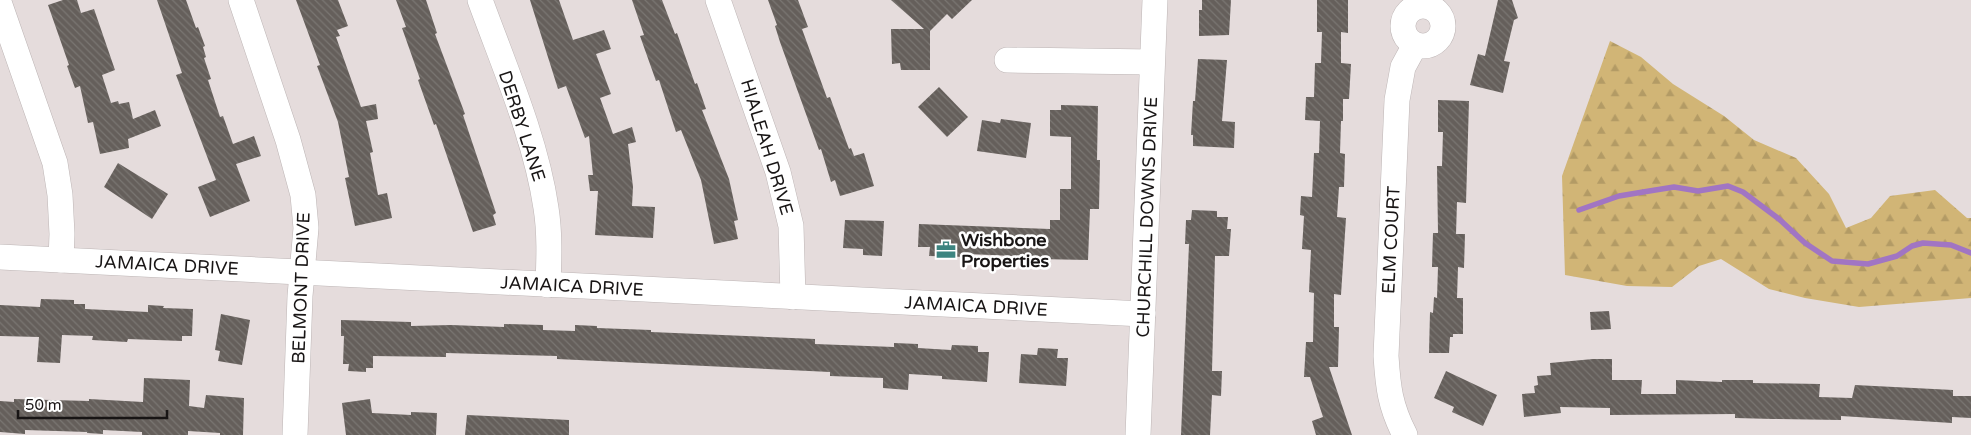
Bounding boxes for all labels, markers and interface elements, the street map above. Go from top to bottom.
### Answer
street label: DERBY LANE [494,68,550,184]
street label: HIALEAH DRIVE [736,76,798,218]
street label: CHURCHILL DOWNS DRIVE [1132,96,1162,338]
street label: ELM COURT [1377,185,1405,295]
street label: BELMONT DRIVE [287,212,315,364]
place label: Wishbone Properties [961,229,1050,272]
office icon: Wishbone Properties [935,239,957,261]
street label: JAMAICA DRIVE [95,250,239,280]
street label: JAMAICA DRIVE [500,271,644,301]
street label: JAMAICA DRIVE [904,291,1048,321]
scale bar [18,388,166,420]
text: 50 m [25,396,62,414]

